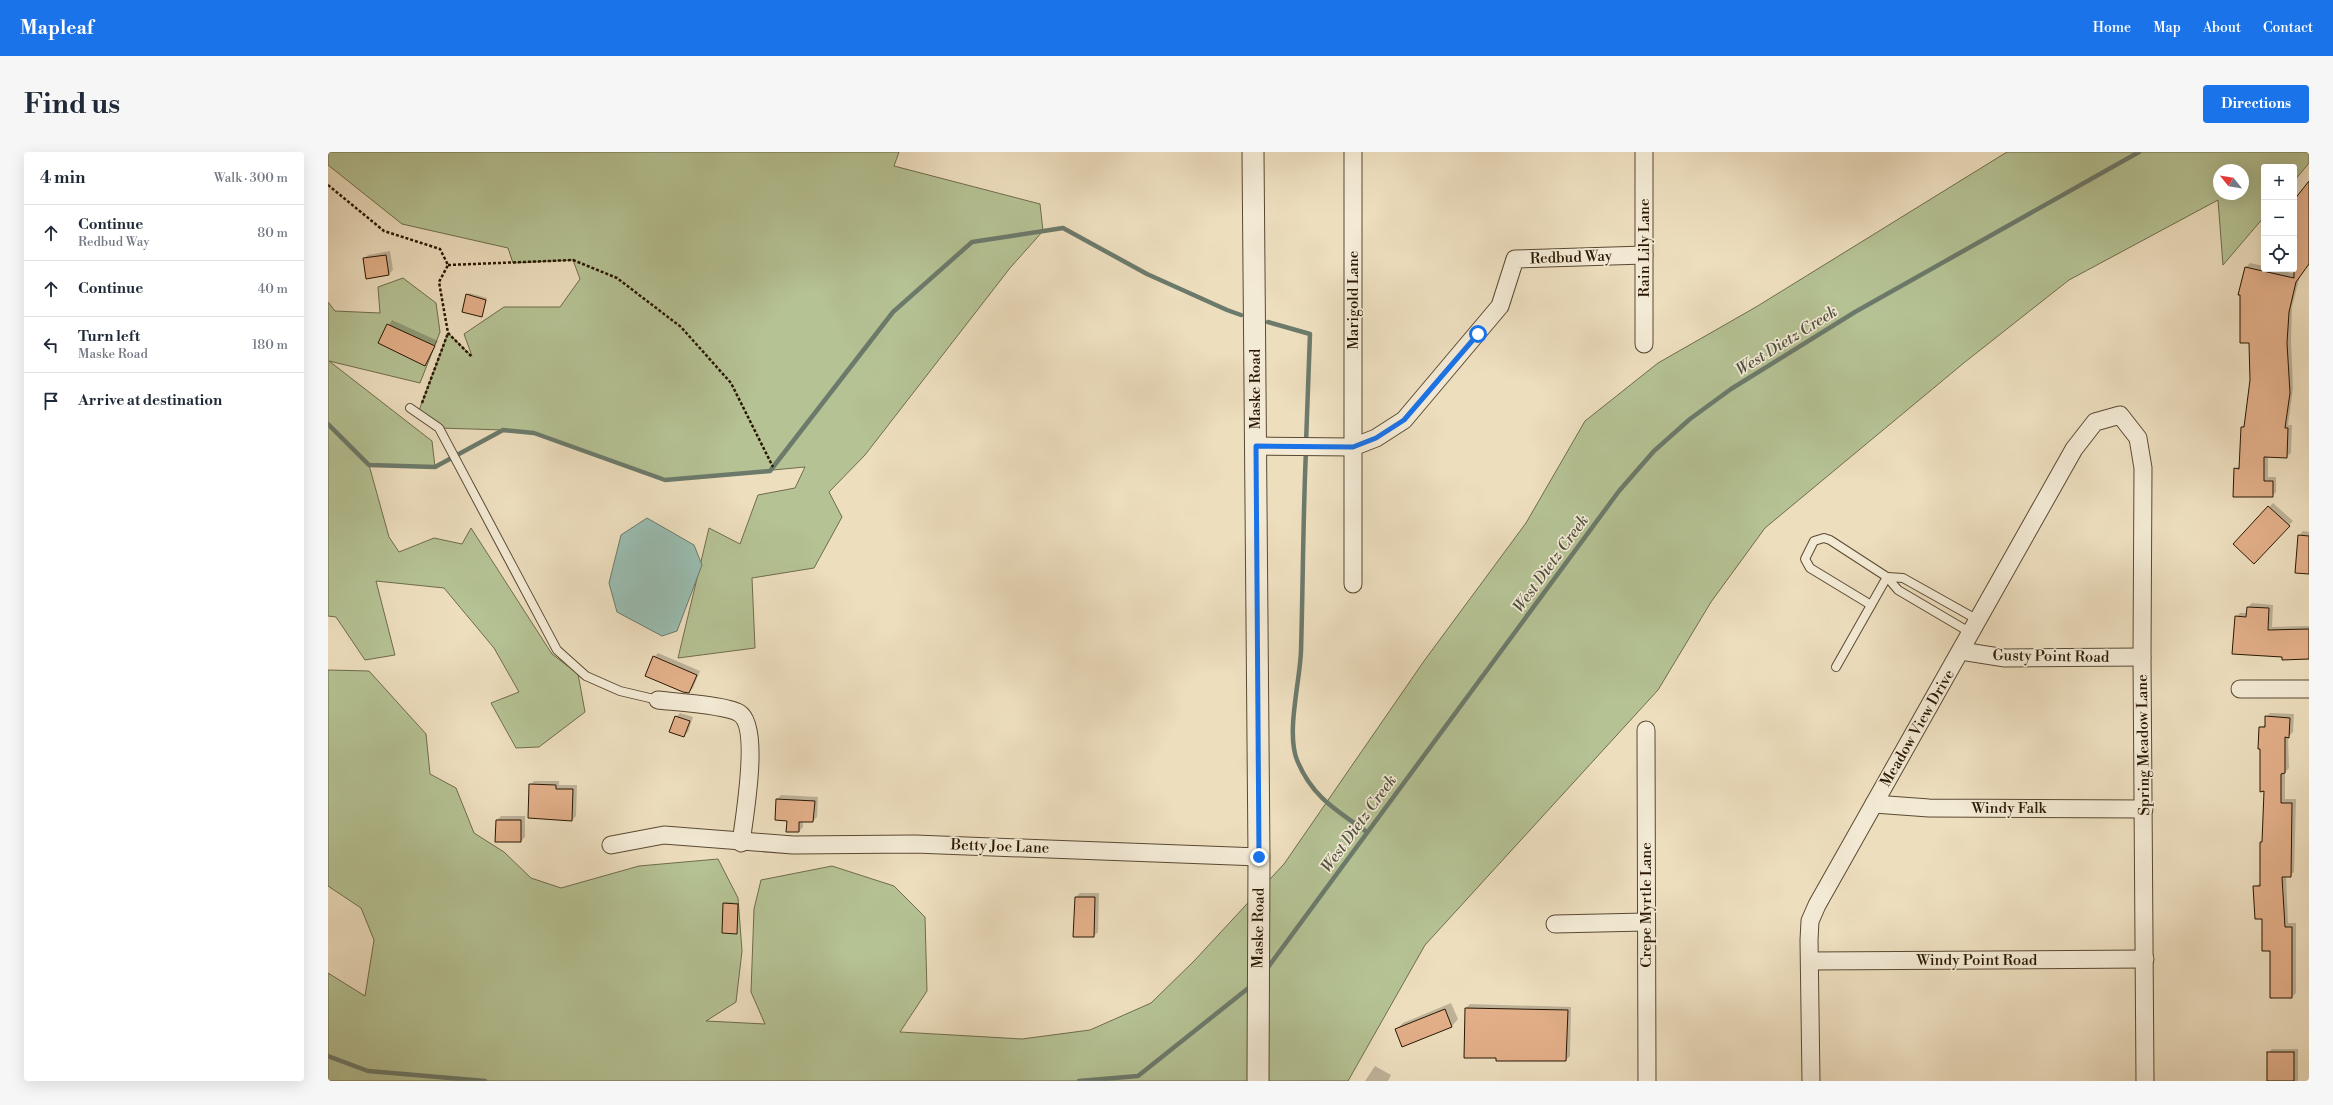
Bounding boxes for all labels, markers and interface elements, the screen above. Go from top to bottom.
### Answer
text: Mapleaf [20,16,93,40]
text: Home [2093,19,2131,37]
text: Map [2153,19,2181,37]
text: About [2203,19,2241,37]
text: Contact [2263,19,2313,37]
button: Directions [2203,85,2309,123]
text: Find us [24,87,120,122]
north arrow [2213,164,2249,200]
map controls [2261,164,2297,272]
button: + [2261,164,2297,200]
text: 4 min [40,167,85,189]
text: Walk · 300 m [214,170,288,186]
street label: Rain Lily Lane [1635,198,1654,298]
button: − [2261,200,2297,236]
text: Continue [78,215,143,234]
icon: ahead [40,222,62,244]
text: 80 m [257,225,288,241]
text: Redbud Way [78,234,149,250]
button: locate [2261,236,2297,272]
street label: Redbud Way [1529,247,1613,268]
street label: Marigold Lane [1344,251,1363,349]
icon: ahead [40,278,62,300]
text: Continue [78,279,143,298]
text: 40 m [258,281,288,297]
water label: West Dietz Creek [1732,302,1841,380]
route start [1469,325,1487,343]
text: Turn left [78,327,140,346]
icon: left [40,334,62,356]
text: 180 m [252,337,288,353]
text: Maske Road [78,346,148,362]
street label: Maske Road [1246,348,1265,429]
icon: arrive [40,390,62,412]
text: Arrive at destination [78,391,222,410]
water label: West Dietz Creek [1509,511,1593,616]
street label: Gusty Point Road [1992,646,2110,667]
street label: Meadow View Drive [1876,666,1959,790]
street label: Spring Meadow Lane [2133,674,2154,816]
water label: West Dietz Creek [1317,771,1401,876]
street label: Windy Falk [1971,799,2048,818]
street label: Betty Joe Lane [949,835,1050,858]
street label: Crepe Myrtle Lane [1637,842,1656,968]
route end [1250,848,1268,866]
street label: Maske Road [1248,887,1269,968]
street label: Windy Point Road [1916,951,2038,970]

